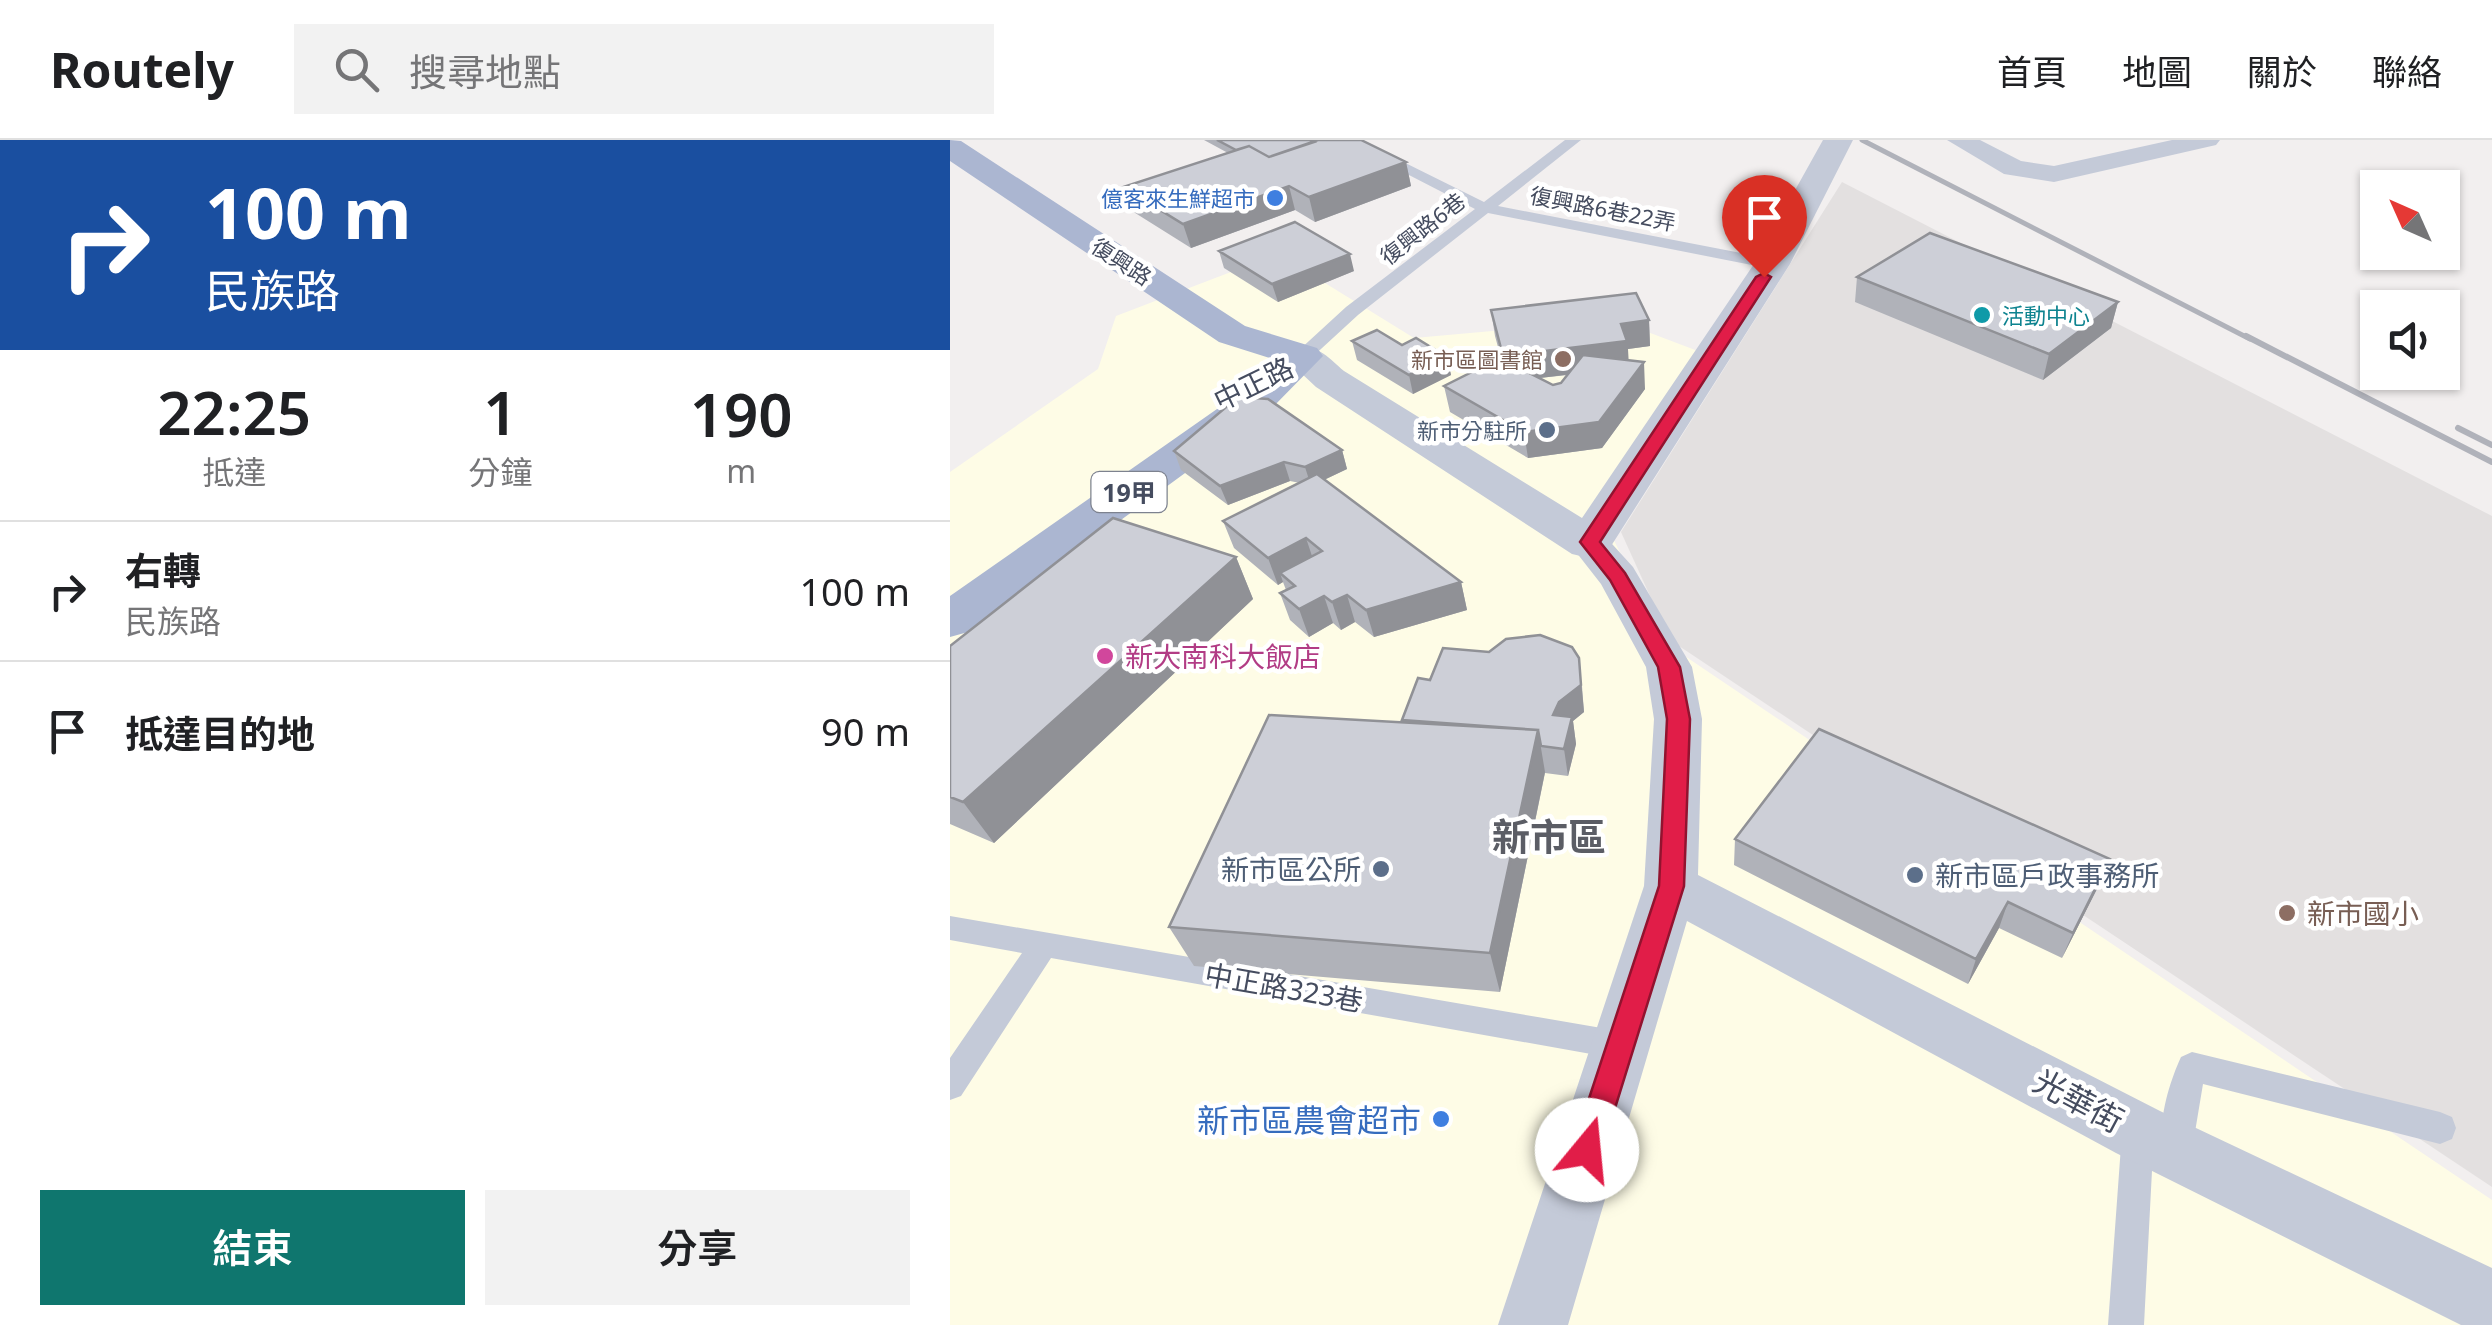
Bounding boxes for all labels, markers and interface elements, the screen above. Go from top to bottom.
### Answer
search box [294,24,994,114]
text: Routely [50,37,234,102]
icon: search [329,42,384,97]
text: 搜尋地點 [409,45,561,97]
text: 首頁 [1997,48,2067,95]
text: 地圖 [2122,48,2192,95]
text: 關於 [2247,48,2317,95]
text: 聯絡 [2372,48,2442,95]
text: 100 m [205,164,412,260]
north arrow [2360,170,2460,270]
map controls [2360,170,2460,390]
pin [1722,175,1807,278]
street label: 復興路6巷22弄 [1528,179,1678,237]
icon: right [40,180,170,310]
place label: 億客來生鮮超市 [1101,183,1255,213]
street label: 復興路6巷 [1373,185,1471,271]
marker: 億客來生鮮超市 [1264,187,1286,209]
icon: arrive [1737,190,1792,245]
street label: 復興路 [1086,230,1158,292]
text: 民族路 [205,259,340,320]
button: sound [2360,290,2460,390]
place label: 活動中心 [2002,300,2090,330]
marker: 活動中心 [1971,304,1993,326]
place label: 新市區圖書館 [1411,344,1543,374]
street label: 中正路 [1207,348,1299,418]
marker: 新市區圖書館 [1552,348,1574,370]
text: 22:25 [157,371,311,453]
text: 1 [483,371,518,453]
text: 190 [690,373,793,455]
place label: 新市分駐所 [1417,415,1527,445]
marker: 新市分駐所 [1536,419,1558,441]
text: m [726,449,756,492]
text: 抵達 [202,450,266,493]
text: 分鐘 [468,450,532,493]
road number: 19甲 [1092,472,1166,512]
text: 右轉 [125,544,201,596]
icon: right [40,564,95,619]
text: 100 m [799,565,910,617]
text: 民族路 [125,599,221,642]
place label: 新大南科大飯店 [1125,637,1321,675]
marker: 新大南科大飯店 [1094,645,1116,667]
icon: arrive [40,704,95,759]
text: 90 m [821,705,910,757]
text: 抵達目的地 [125,707,315,759]
district label: 新市區 [1492,810,1606,862]
place label: 新市區公所 [1221,850,1361,888]
place label: 新市區戶政事務所 [1935,856,2159,894]
marker: 新市區公所 [1370,858,1392,880]
marker: 新市區戶政事務所 [1904,864,1926,886]
place label: 新市國小 [2307,894,2419,932]
marker: 新市國小 [2276,902,2298,924]
street label: 中正路323巷 [1202,954,1366,1020]
street label: 光華街 [2027,1058,2131,1142]
place label: 新市區農會超市 [1197,1098,1421,1141]
position arrow [1535,1098,1639,1202]
marker: 新市區農會超市 [1430,1108,1452,1130]
button: 結束 [40,1190,465,1305]
button: 分享 [485,1190,910,1305]

